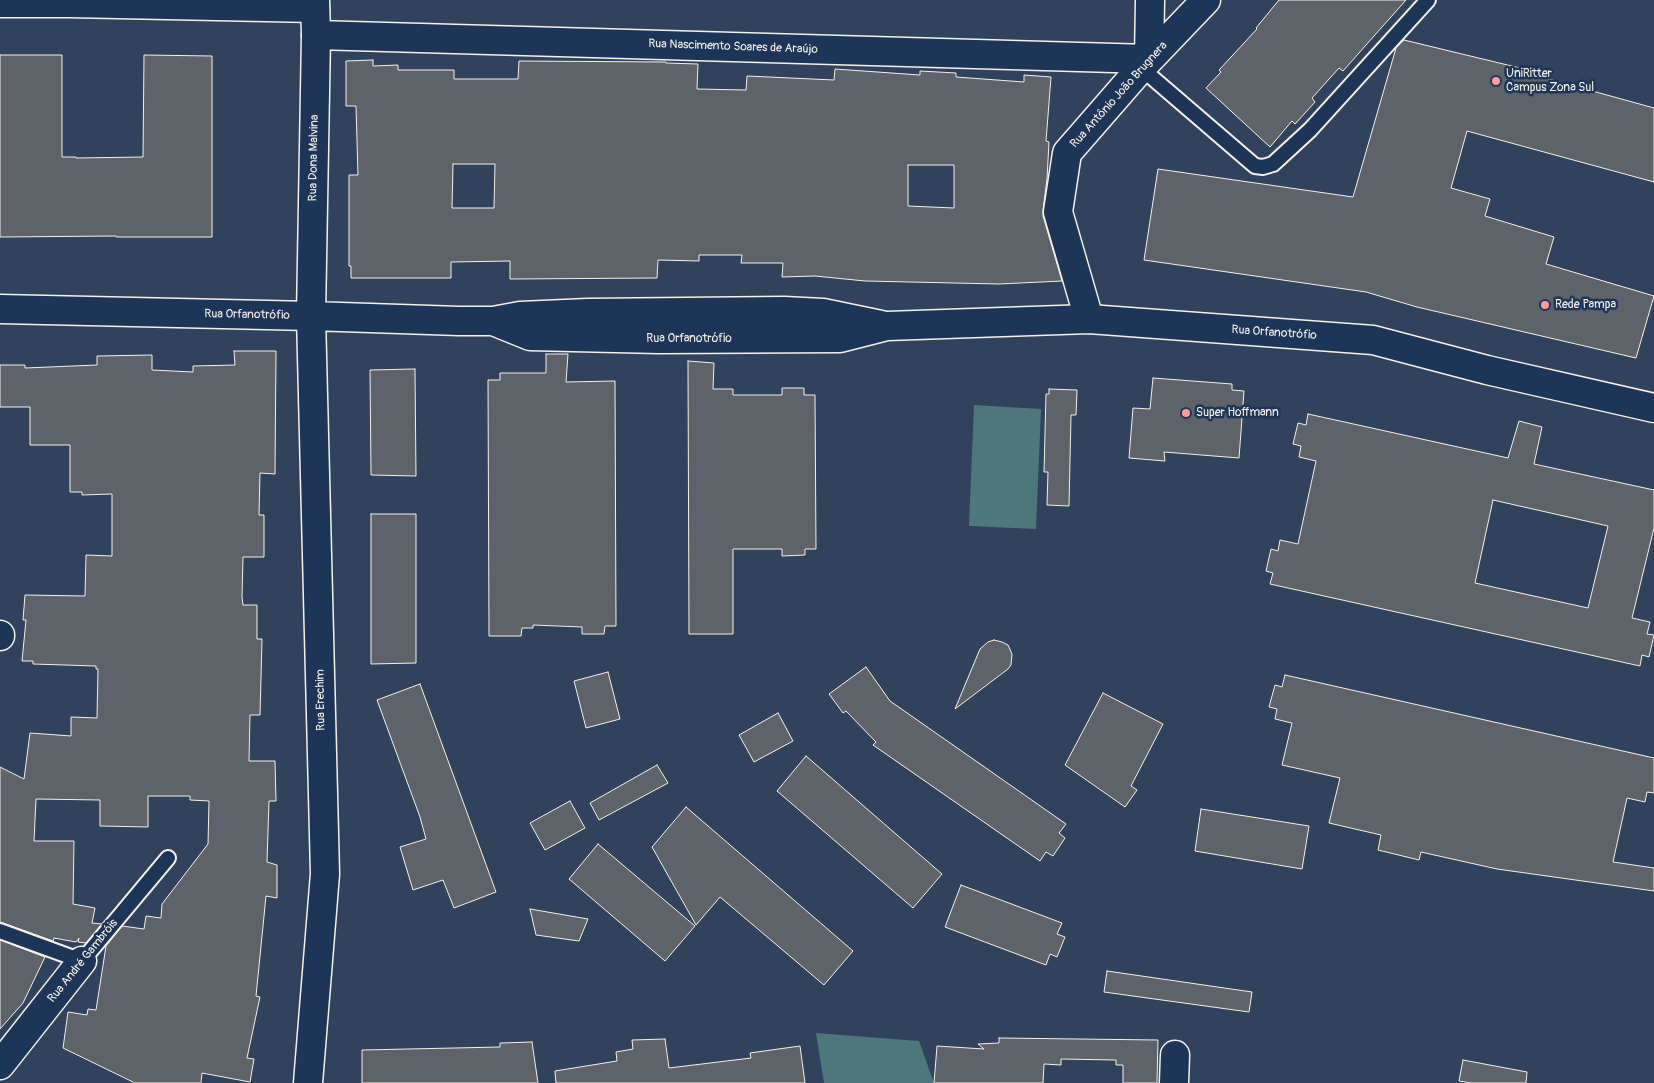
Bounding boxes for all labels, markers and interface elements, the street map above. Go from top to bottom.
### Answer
street label: Rua Nascimento Soares de Araújo [648,37,818,57]
street label: Rua Antônio João Brugnera [1067,39,1171,151]
place label: UniRitter Campus Zona Sul [1506,67,1594,95]
marker: UniRitter Campus Zona Sul [1490,75,1502,87]
street label: Rua Dona Malvina [306,114,322,202]
place label: Rede Pampa [1555,298,1616,312]
marker: Rede Pampa [1539,299,1551,311]
street label: Rua Orfanotrófio [204,307,290,323]
street label: Rua Orfanotrófio [1231,323,1317,343]
street label: Rua Orfanotrófio [646,332,732,346]
place label: Super Hoffmann [1196,406,1279,420]
marker: Super Hoffmann [1180,407,1192,419]
street label: Rua Erechim [313,669,329,731]
street label: Rua André Gambróis [45,916,121,1006]

